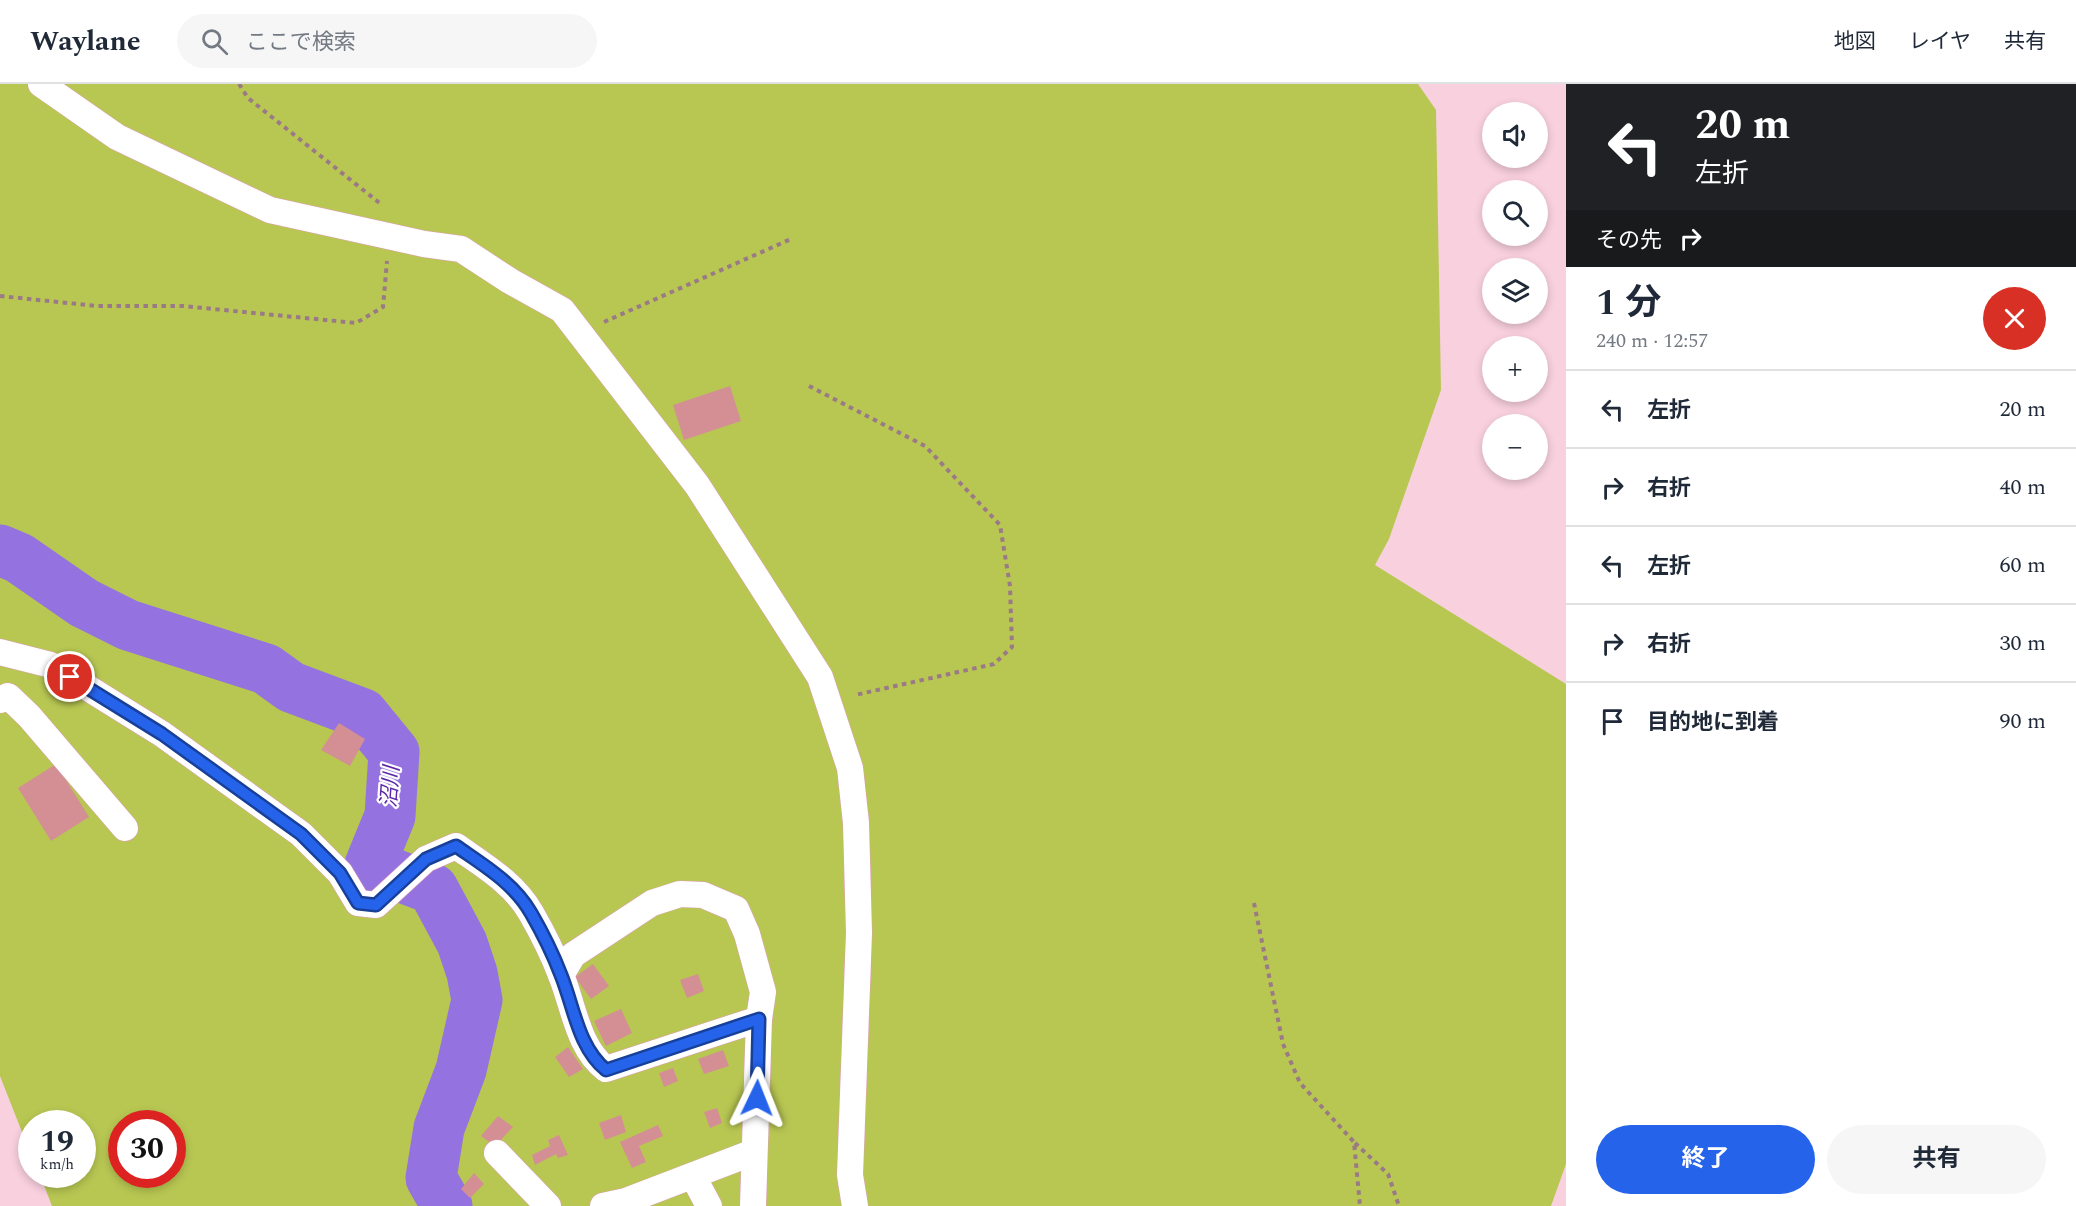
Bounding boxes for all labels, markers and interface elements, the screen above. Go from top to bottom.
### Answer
search box [177,14,597,68]
text: Waylane [30,20,141,63]
icon: search [198,25,231,58]
text: ここで検索 [246,26,356,59]
text: 地図 [1834,26,1876,58]
text: レイヤ [1909,26,1971,58]
text: 共有 [2004,26,2046,58]
text: 20 m [1695,94,1790,157]
map controls [1482,102,1548,480]
button: sound [1482,102,1548,168]
icon: left [1596,108,1674,186]
text: 左折 [1695,153,1749,195]
button: search [1482,180,1548,246]
icon: right [1674,222,1707,255]
text: その先 [1596,224,1662,257]
button: layers [1482,258,1548,324]
text: 1 分 [1596,276,1661,331]
button: close [1983,287,2046,350]
text: 240 m · 12:57 [1596,326,1708,356]
button: + [1482,336,1548,402]
icon: left [1596,393,1629,426]
text: 20 m [2000,393,2046,426]
text: 左折 [1647,394,1691,427]
button: − [1482,414,1548,480]
icon: right [1596,471,1629,504]
text: 40 m [2000,471,2046,504]
text: 右折 [1647,472,1691,505]
icon: left [1596,549,1629,582]
text: 60 m [2000,549,2046,582]
text: 左折 [1647,550,1691,583]
icon: right [1596,627,1629,660]
text: 30 m [2000,627,2046,660]
text: 右折 [1647,628,1691,661]
pin [44,651,95,702]
icon: arrive [53,660,86,693]
icon: arrive [1596,705,1629,738]
text: 90 m [2000,705,2046,738]
text: 目的地に到着 [1647,706,1779,739]
water label: 沼川 [374,763,409,809]
position arrow [725,1066,789,1130]
speed limit sign: 30 [108,1110,186,1188]
text: 19 [40,1119,74,1165]
button: 終了 [1596,1125,1815,1194]
button: 共有 [1827,1125,2046,1194]
text: km/h [40,1153,74,1176]

